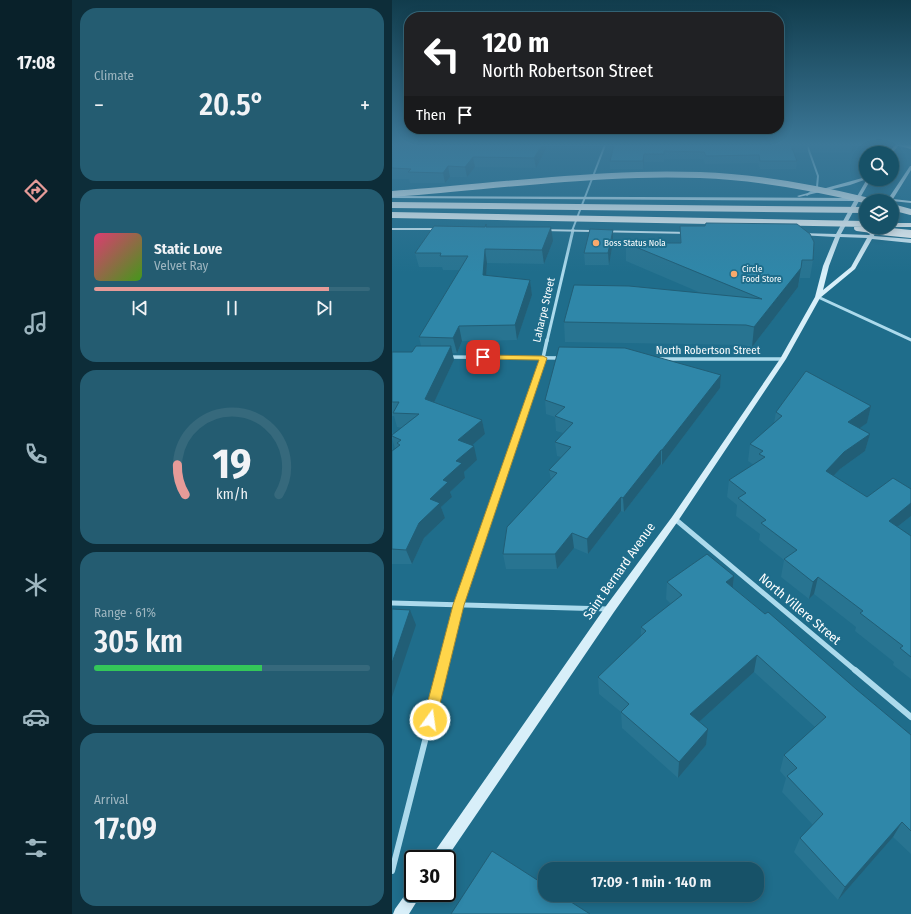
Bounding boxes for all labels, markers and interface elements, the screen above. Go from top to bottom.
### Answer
text: 120 m [482,26,549,59]
icon: left [416,28,468,80]
text: 17:08 [17,52,55,74]
text: North Robertson Street [482,60,653,82]
text: Climate [94,68,134,83]
text: 20.5° [199,87,265,123]
text: − [94,92,104,119]
text: + [360,92,370,119]
icon: arrive [454,104,476,126]
text: Then [416,106,446,124]
map controls [859,146,899,234]
button: search [859,146,899,186]
icon: directions [22,177,50,205]
button: layers [859,194,899,234]
marker: Boss Status Nola [591,238,601,248]
place label: Boss Status Nola [604,238,666,248]
text: Static Love [154,240,222,258]
text: Velvet Ray [154,258,208,273]
place label: Circle Food Store [742,264,782,284]
marker: Circle Food Store [729,269,739,279]
street label: Laharpe Street [530,276,558,344]
icon: previous [129,297,151,319]
icon: pause [221,297,243,319]
icon: next [313,297,335,319]
icon: music [22,309,50,337]
pin [466,340,500,374]
street label: North Robertson Street [656,344,761,357]
icon: arrive [472,346,494,368]
text: 19 [212,439,252,489]
icon: phone [22,440,50,468]
text: km/h [216,486,248,503]
street label: Saint Bernard Avenue [580,520,658,622]
street label: North Villere Street [756,570,845,648]
icon: climate [22,571,50,599]
text: Range · 61% [94,605,156,620]
text: 305 km [94,624,183,660]
position arrow [409,699,451,741]
icon: car [22,703,50,731]
text: Arrival [94,792,128,807]
text: 17:09 [94,811,157,847]
icon: filters [22,834,50,862]
speed limit sign: 30 [404,850,456,902]
text: 17:09 · 1 min · 140 m [591,873,711,891]

